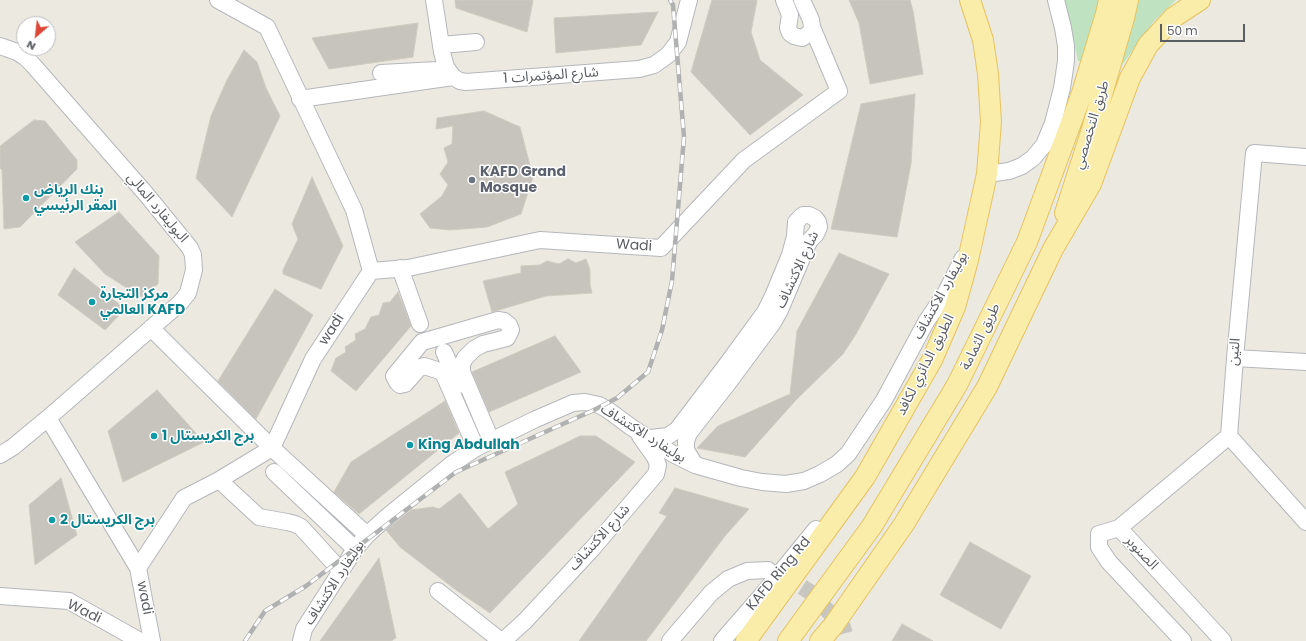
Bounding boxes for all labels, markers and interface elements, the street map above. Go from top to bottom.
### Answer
north arrow [16,16,56,56]
scale bar [1162,16,1247,42]
text: 50 m [1167,22,1198,39]
text: N [23,37,38,55]
street label: شارع المؤتمرات 1 [503,64,599,88]
street label: طريق التخصصي [1071,79,1113,171]
place label: KAFD Grand Mosque [480,164,566,196]
street label: البوليفارد المالي [123,169,191,247]
marker: KAFD Grand Mosque [467,175,477,185]
place label: بنك الرياض المقر الرئيسي [34,182,117,214]
marker: بنك الرياض المقر الرئيسي [21,193,31,203]
street label: شارع الاكتشاف [773,229,823,311]
street label: Wadi [615,236,653,256]
street label: بوليفارد الاكتشاف [910,249,972,343]
place label: مركز التجارة العالمي KAFD [100,286,185,318]
marker: مركز التجارة العالمي KAFD [87,297,97,307]
street label: طريق الثمامة [958,301,1004,373]
street label: wadi [316,311,348,349]
street label: الطريق الدائري لكافد [893,312,959,418]
street label: التين [1225,338,1245,366]
street label: بوليفارد الاكتشاف [597,401,689,467]
place label: برج الكريستال 1 [162,428,254,444]
marker: برج الكريستال 1 [149,431,159,441]
place label: King Abdullah [418,437,520,453]
marker: King Abdullah [405,440,415,450]
street label: شارع الاكتشاف [566,501,634,575]
place label: برج الكريستال 2 [60,512,155,528]
marker: برج الكريستال 2 [47,515,57,525]
street label: الصنوبر [1121,532,1161,574]
street label: KAFD Ring Rd [743,534,815,614]
street label: بوليفارد الاكتشاف [301,538,369,628]
street label: wadi [133,580,155,616]
street label: Wadi [64,597,104,627]

